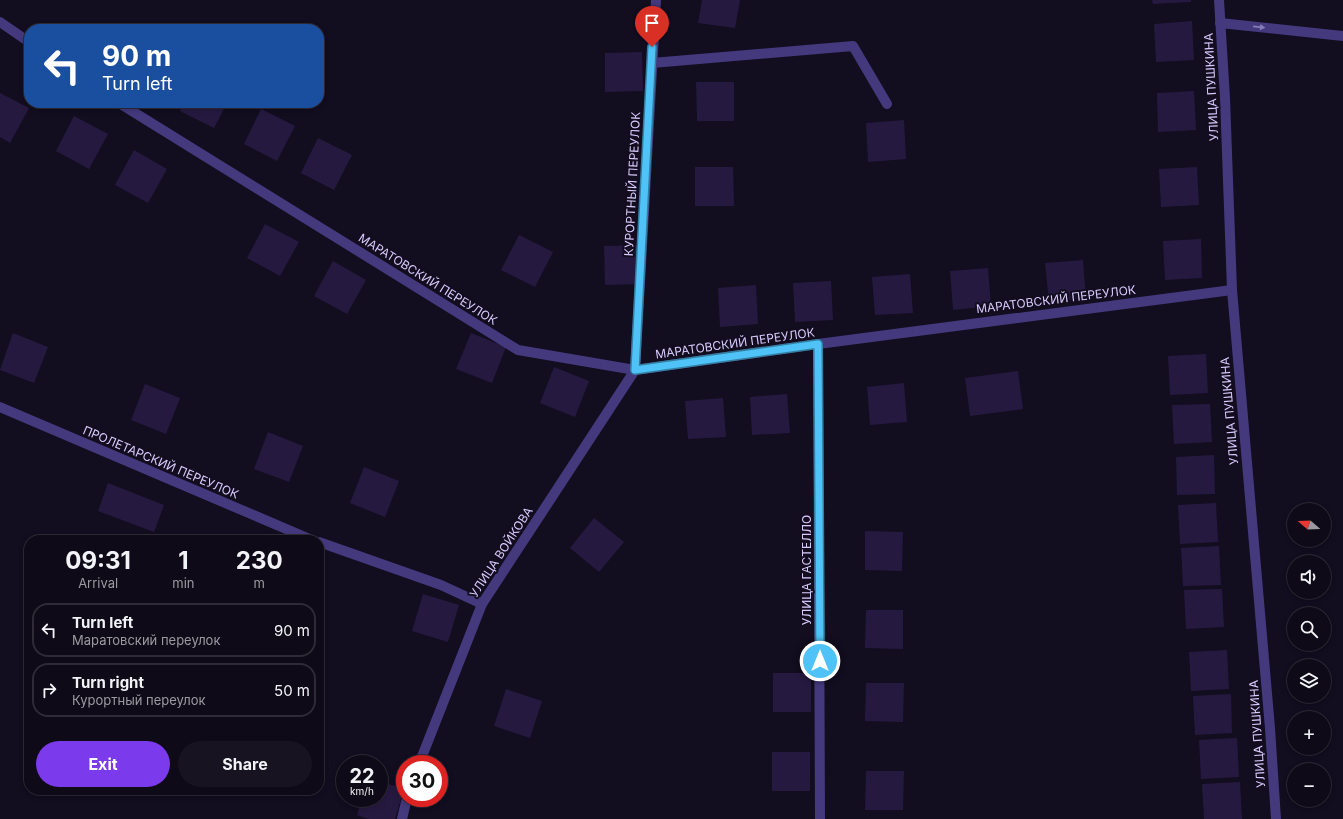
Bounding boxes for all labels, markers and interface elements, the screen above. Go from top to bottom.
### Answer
pin [635,6,669,47]
icon: arrive [641,12,663,34]
one-way arrow [1253,24,1265,30]
street label: УЛИЦА ПУШКИНА [1201,33,1221,141]
text: 90 m [102,39,171,73]
icon: left [36,40,88,92]
text: Turn left [102,73,172,94]
street label: КУРОРТНЫЙ ПЕРЕУЛОК [621,111,643,257]
street label: МАРАТОВСКИЙ ПЕРЕУЛОК [356,230,500,328]
street label: МАРАТОВСКИЙ ПЕРЕУЛОК [975,282,1137,316]
street label: МАРАТОВСКИЙ ПЕРЕУЛОК [654,324,816,362]
street label: УЛИЦА ПУШКИНА [1217,356,1241,466]
street label: ПРОЛЕТАРСКИЙ ПЕРЕУЛОК [81,422,241,502]
north arrow [1287,503,1331,547]
map controls [1287,503,1331,807]
street label: УЛИЦА ВОЙКОВА [466,504,536,600]
street label: УЛИЦА ГАСТЕЛЛО [799,515,814,625]
text: 09:31 [65,546,131,575]
text: 1 [178,546,189,575]
text: 230 [236,546,283,575]
button: sound [1287,555,1331,599]
text: Arrival [78,575,118,591]
text: min [172,575,195,591]
text: m [254,575,265,591]
button: search [1287,607,1331,651]
text: Turn left [72,613,133,632]
icon: left [38,619,60,641]
text: 90 m [274,621,310,640]
text: Маратовский переулок [72,632,220,648]
position arrow [799,640,841,682]
button: layers [1287,659,1331,703]
text: Turn right [72,673,144,692]
icon: right [38,679,60,701]
street label: УЛИЦА ПУШКИНА [1246,680,1268,788]
text: 50 m [274,681,310,700]
text: Курортный переулок [72,692,206,708]
button: + [1287,711,1331,755]
button: Exit [36,741,170,787]
button: Share [178,741,312,787]
speed limit sign: 30 [396,755,448,807]
button: − [1287,763,1331,807]
text: 22 [349,764,375,788]
text: km/h [350,785,374,797]

